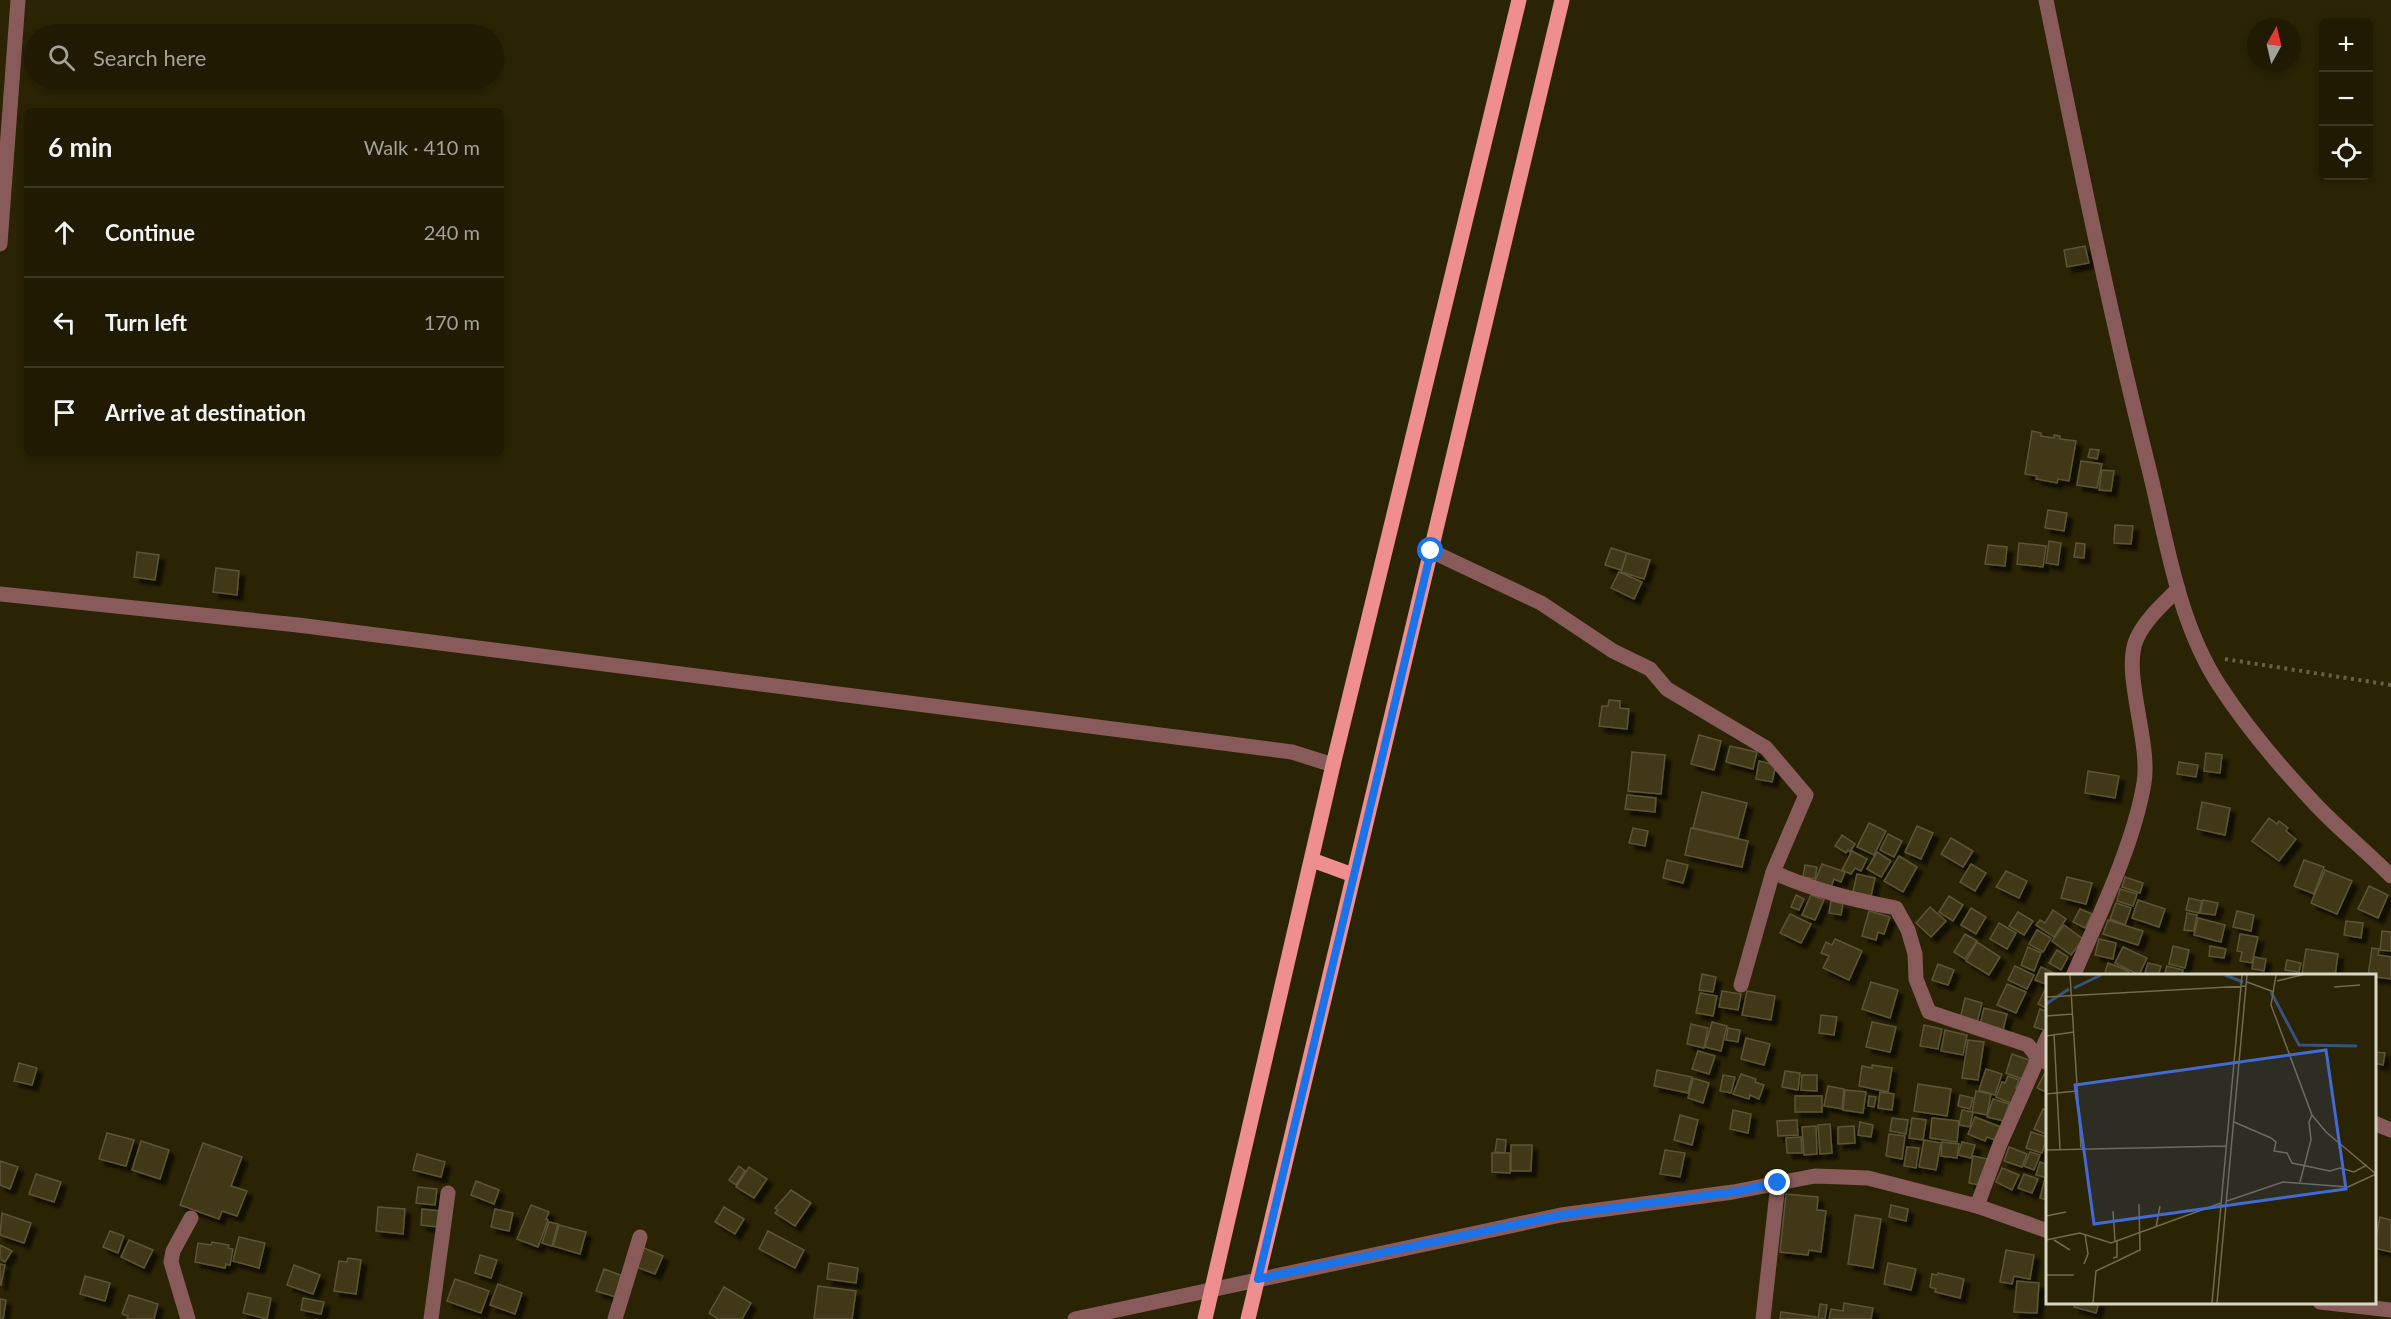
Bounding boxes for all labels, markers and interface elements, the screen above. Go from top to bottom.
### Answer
north arrow [2247,18,2301,72]
map controls [2319,18,2373,180]
button: + [2319,18,2373,72]
search box [24,24,504,90]
icon: search [45,41,78,74]
text: Search here [93,44,206,71]
button: − [2319,72,2373,126]
button: locate [2319,126,2373,180]
text: 6 min [48,131,112,163]
text: Walk · 410 m [364,135,480,159]
icon: ahead [48,216,81,249]
text: Continue [105,219,195,246]
text: 240 m [424,220,480,244]
icon: left [48,306,81,339]
text: Turn left [105,309,187,336]
text: 170 m [424,310,480,334]
icon: arrive [48,396,81,429]
text: Arrive at destination [105,399,306,426]
route start [1417,537,1443,563]
inset map [2046,974,2376,1304]
route end [1764,1169,1790,1195]

